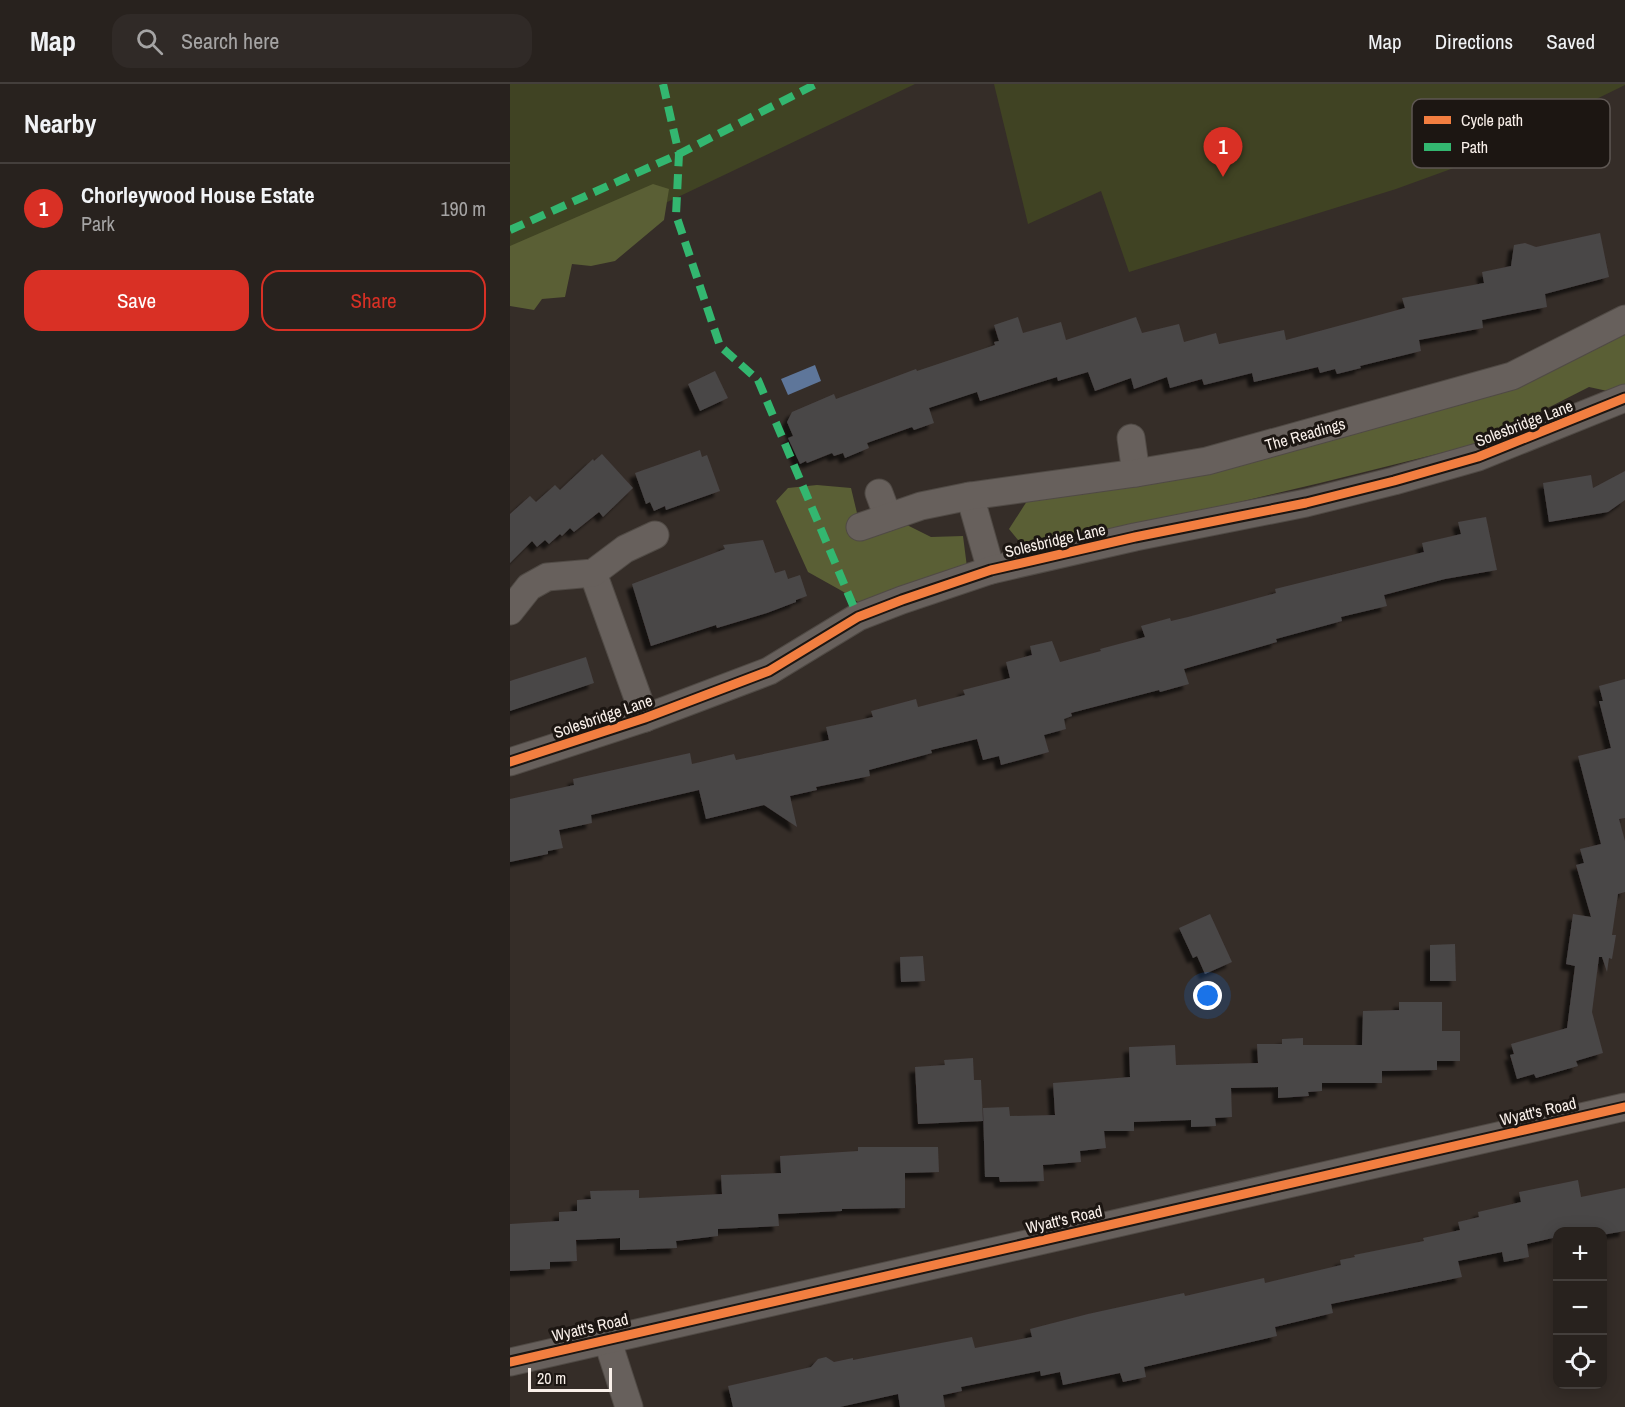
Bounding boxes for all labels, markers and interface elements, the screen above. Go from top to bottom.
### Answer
search box [112,14,532,68]
text: Map [30,22,76,60]
icon: search [133,25,166,58]
text: Search here [181,26,279,56]
text: Map [1368,27,1402,56]
text: Directions [1435,27,1513,56]
text: Saved [1546,27,1595,56]
legend [1412,99,1610,168]
text: Nearby [24,106,96,141]
text: Cycle path [1461,109,1523,131]
pin: 1 [1204,128,1242,177]
text: Path [1461,136,1488,158]
text: Chorleywood House Estate [81,180,315,210]
text: 1 [39,195,48,222]
text: 190 m [440,195,486,222]
text: Park [81,210,115,237]
button: Save [24,270,249,331]
button: Share [261,270,486,331]
street label: Solesbridge Lane [1472,394,1576,452]
street label: The Readings [1262,412,1348,456]
street label: Solesbridge Lane [1002,518,1108,562]
street label: Solesbridge Lane [551,689,655,743]
your location [1193,981,1222,1010]
street label: Wyatt's Road [1498,1092,1578,1130]
street label: Wyatt's Road [1024,1200,1104,1238]
map controls [1553,1227,1607,1389]
button: + [1553,1227,1607,1281]
button: − [1553,1281,1607,1335]
street label: Wyatt's Road [550,1308,630,1346]
button: locate [1553,1335,1607,1389]
scale bar [528,1365,612,1392]
text: 20 m [537,1367,566,1389]

